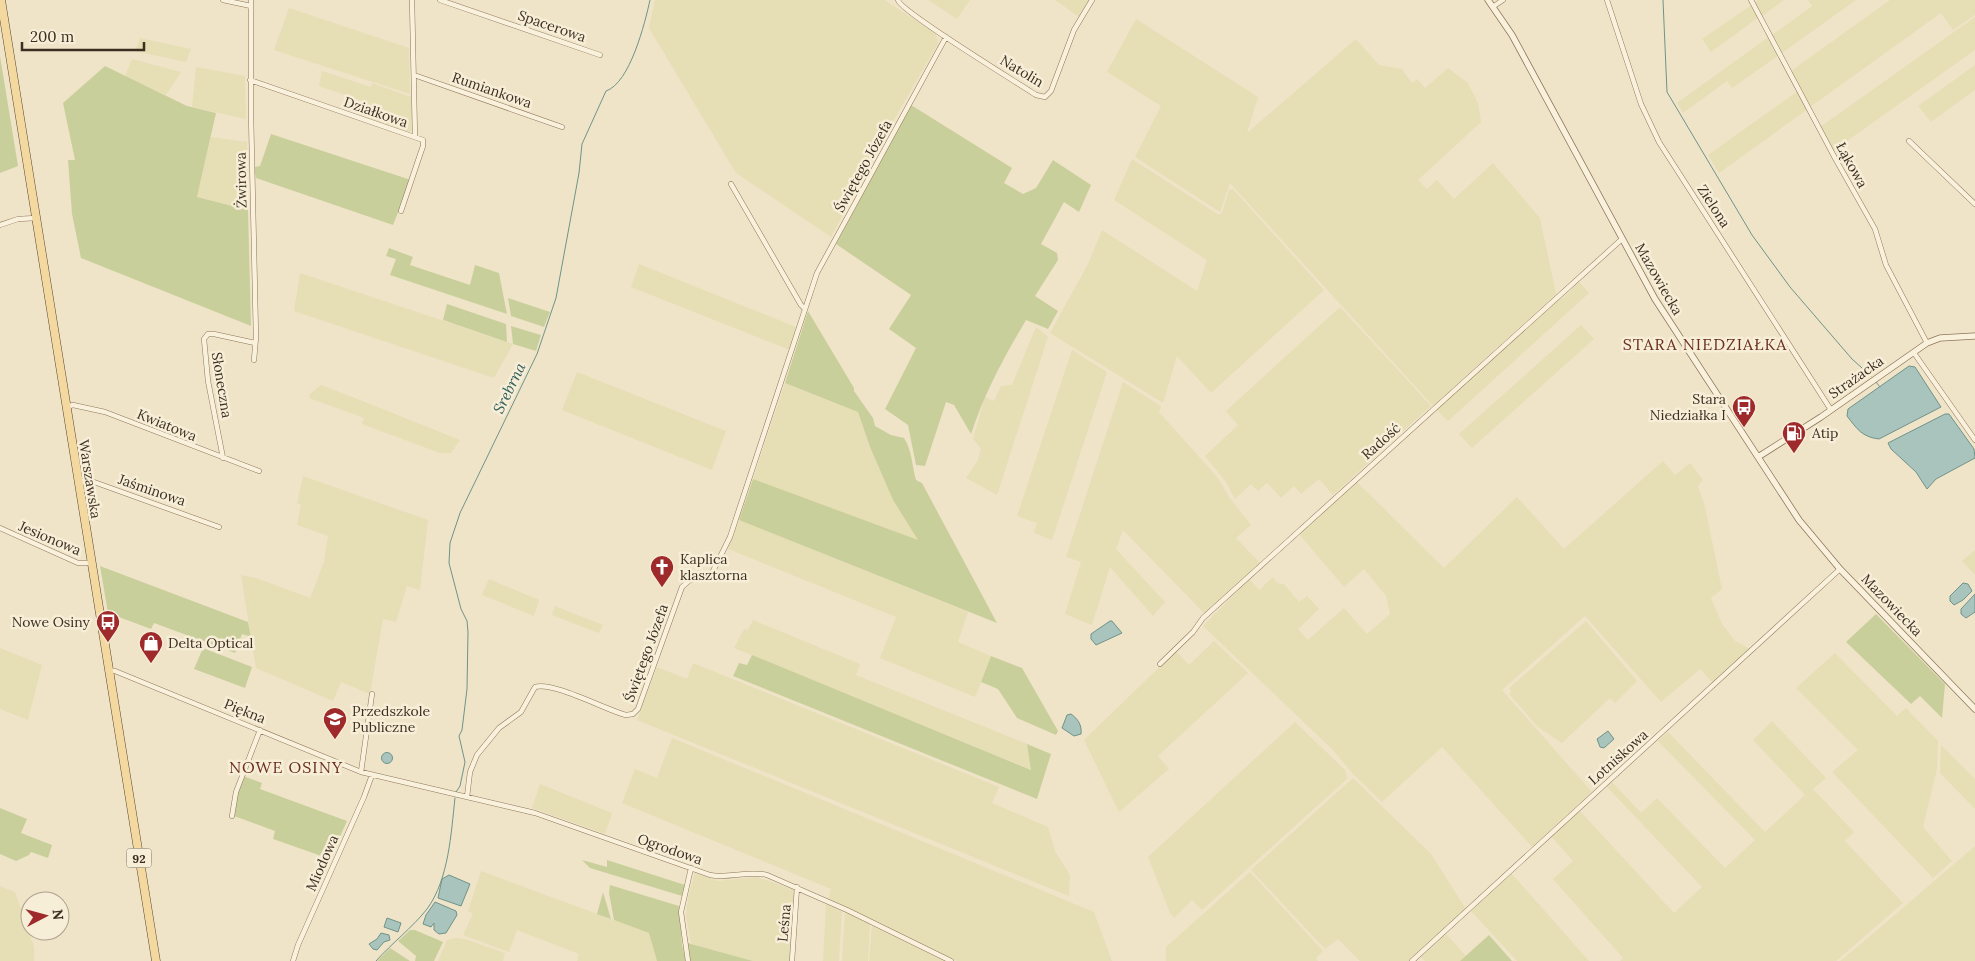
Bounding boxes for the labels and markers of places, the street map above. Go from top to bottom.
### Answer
place label: Stara Niedziałka I [1650,390,1726,424]
bus stop icon: Stara Niedziałka I [1731,394,1757,428]
fuel station icon: Atip [1781,420,1807,454]
place label: Atip [1811,424,1838,442]
place label: Kaplica klasztorna [680,550,748,584]
church icon: Kaplica klasztorna [649,554,675,588]
bus stop icon: Nowe Osiny [95,609,121,643]
place label: Nowe Osiny [12,613,91,631]
shop icon: Delta Optical [138,630,164,664]
place label: Delta Optical [168,634,254,652]
place label: Przedszkole Publiczne [352,702,431,736]
school or university icon: Przedszkole Publiczne [322,706,348,740]

